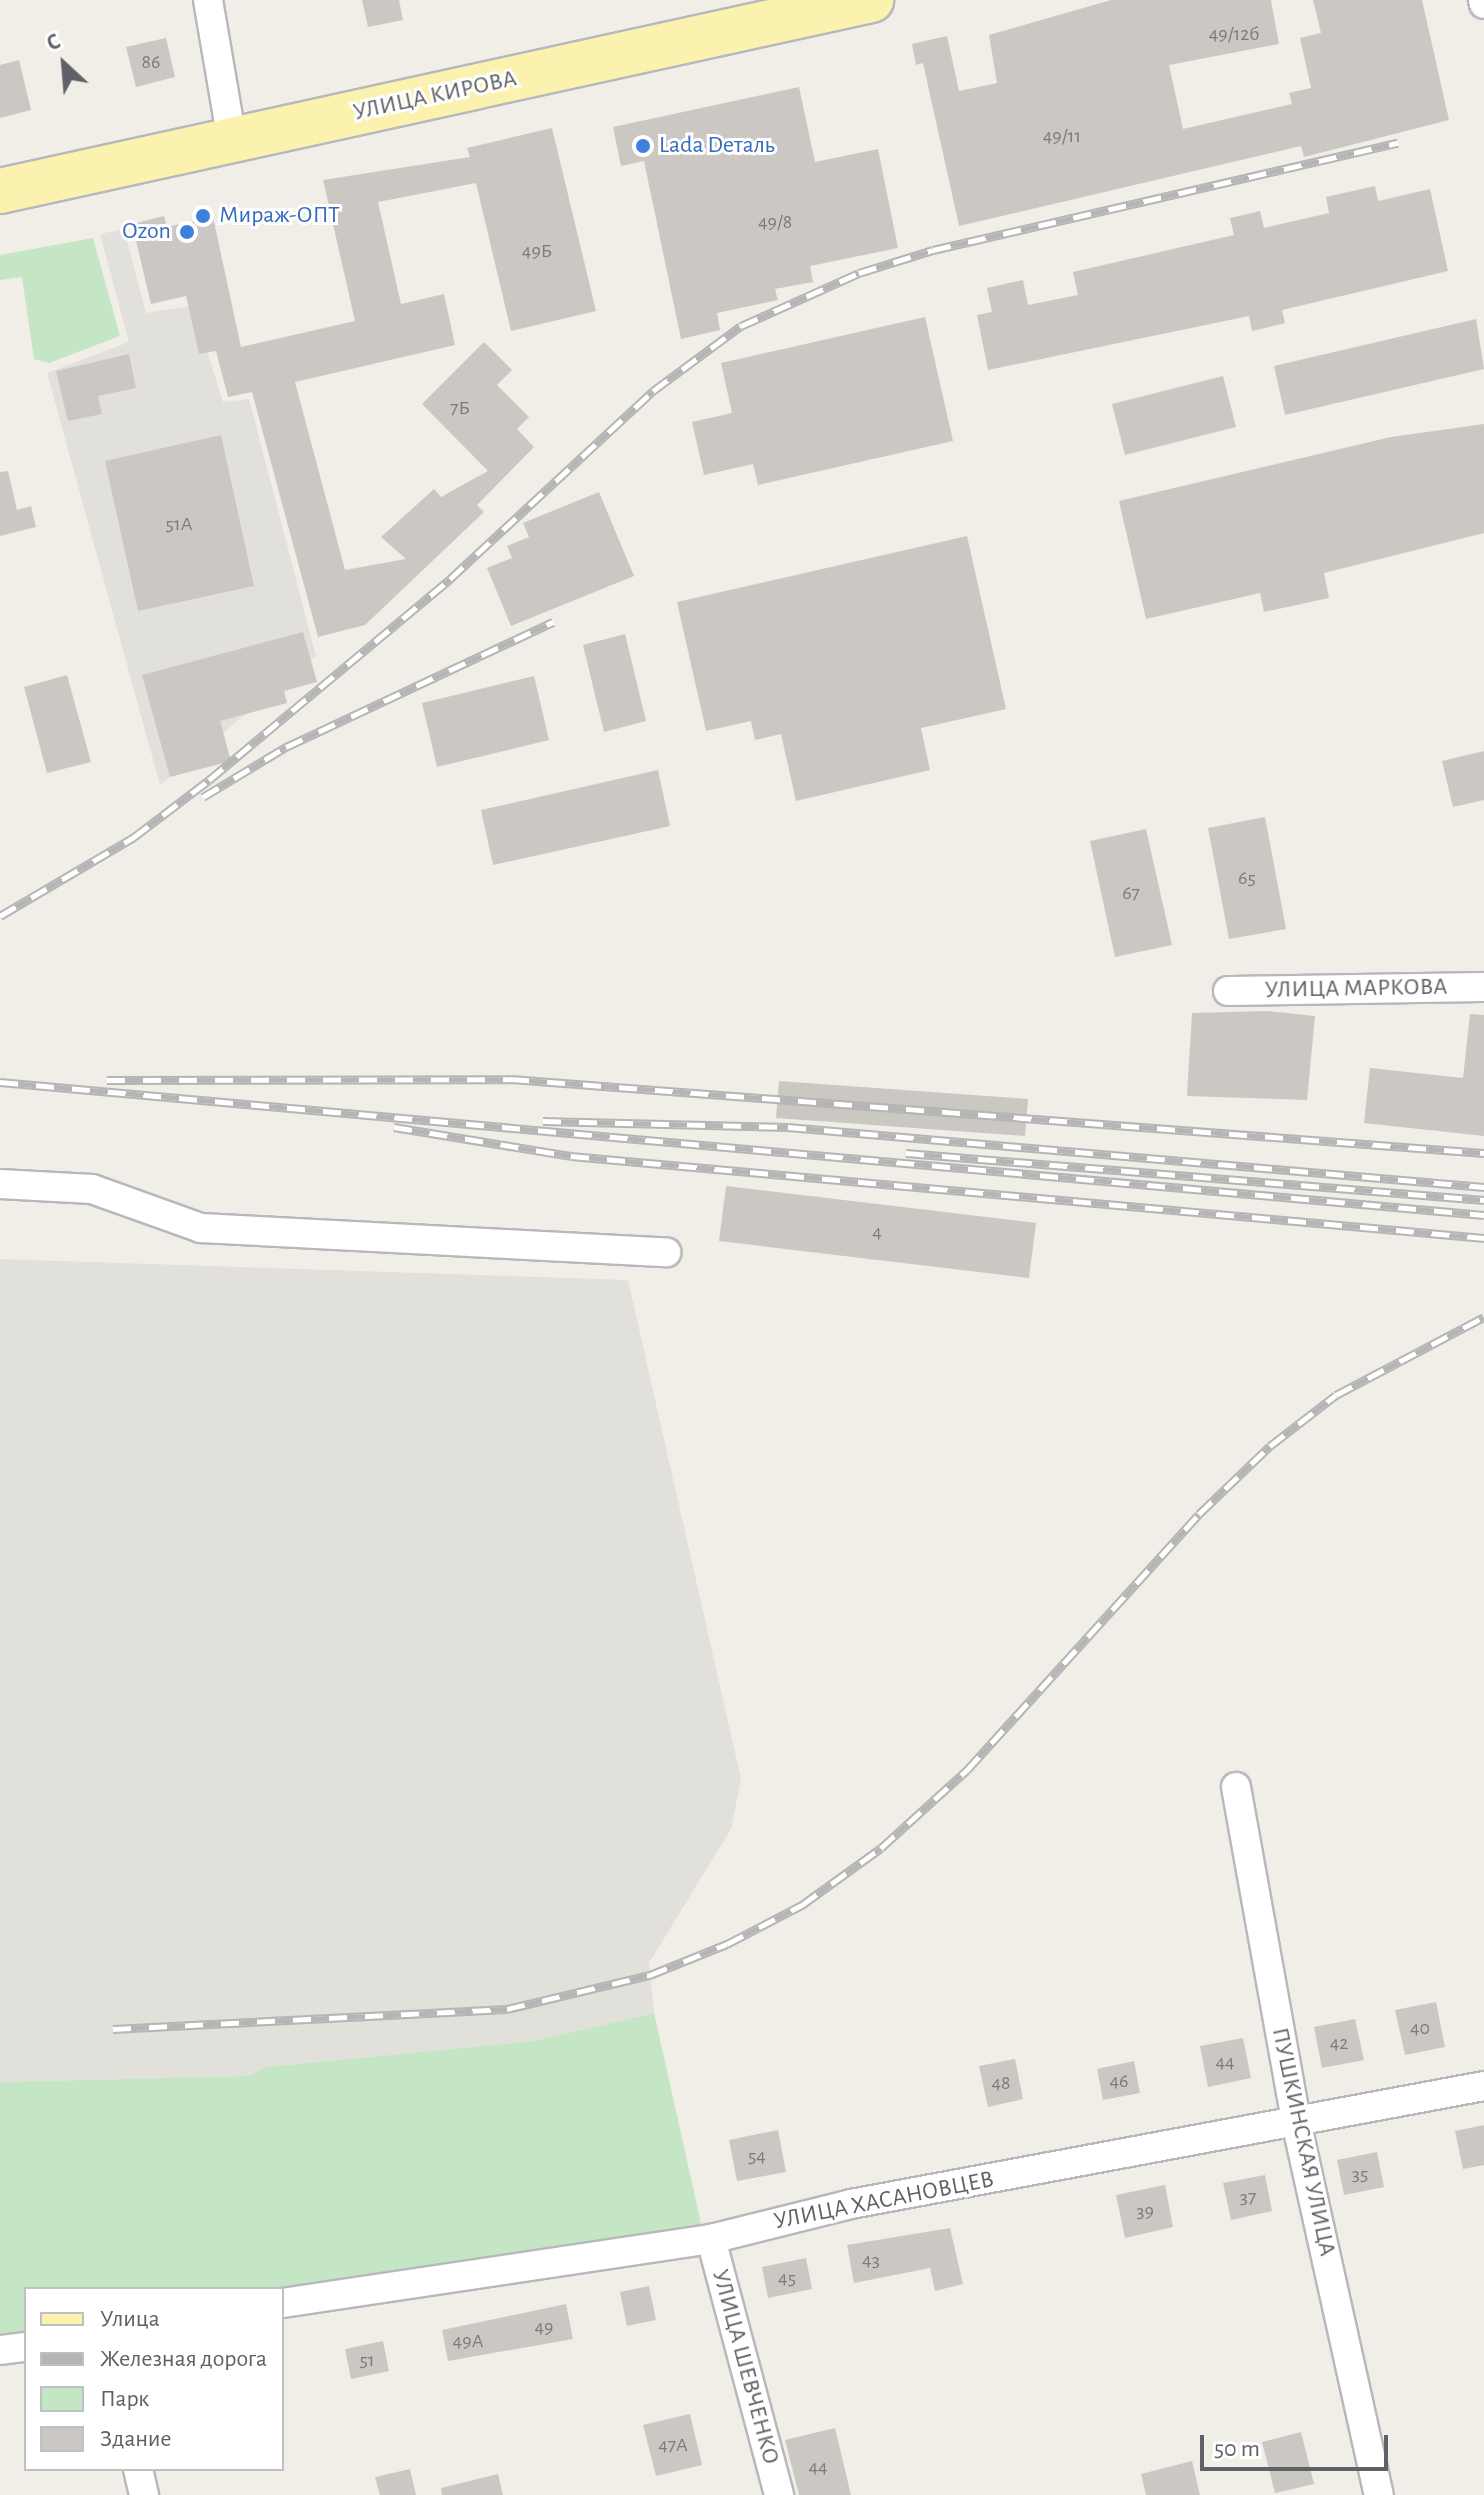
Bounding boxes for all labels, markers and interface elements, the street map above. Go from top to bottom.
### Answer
house number: 49/12б [1209,22,1259,46]
north arrow [24,24,104,104]
text: С [43,30,64,55]
house number: 86 [142,50,160,74]
street label: УЛИЦА КИРОВА [351,65,519,127]
house number: 49/11 [1043,124,1081,148]
place label: Lada Dеталь [659,132,775,160]
marker: Lada Dеталь [634,137,652,155]
place label: Мираж-ОПТ [219,202,340,230]
marker: Мираж-ОПТ [194,207,212,225]
house number: 49/8 [758,210,792,234]
place label: Ozon [122,218,171,246]
marker: Ozon [178,223,196,241]
house number: 49Б [522,239,552,263]
house number: 7Б [450,396,470,420]
house number: 51А [166,512,192,536]
house number: 65 [1238,866,1256,890]
house number: 67 [1122,881,1140,905]
street label: УЛИЦА МАРКОВА [1264,973,1448,1005]
house number: 4 [872,1220,882,1244]
house number: 40 [1410,2016,1430,2040]
street label: ПУШКИНСКАЯ УЛИЦА [1265,2025,1341,2259]
house number: 42 [1330,2031,1348,2055]
house number: 44 [1215,2050,1235,2074]
house number: 46 [1109,2069,1129,2093]
house number: 48 [991,2071,1011,2095]
house number: 54 [748,2144,766,2168]
house number: 35 [1352,2162,1368,2186]
street label: УЛИЦА ХАСАНОВЦЕВ [772,2166,996,2236]
house number: 37 [1240,2185,1256,2209]
house number: 39 [1136,2199,1154,2223]
house number: 43 [862,2248,880,2272]
street label: УЛИЦА ШЕВЧЕНКО [705,2266,785,2468]
house number: 45 [778,2266,796,2290]
legend [24,2287,284,2471]
text: Улица [100,2307,160,2331]
house number: 49 [534,2315,554,2339]
house number: 49А [453,2329,483,2353]
text: Железная дорога [100,2347,267,2371]
house number: 51 [359,2348,375,2372]
text: Парк [100,2387,149,2411]
scale bar [1204,2419,1392,2469]
text: Здание [100,2427,171,2451]
house number: 47А [658,2433,688,2457]
text: 50 m [1214,2437,1260,2461]
house number: 44 [808,2455,828,2479]

